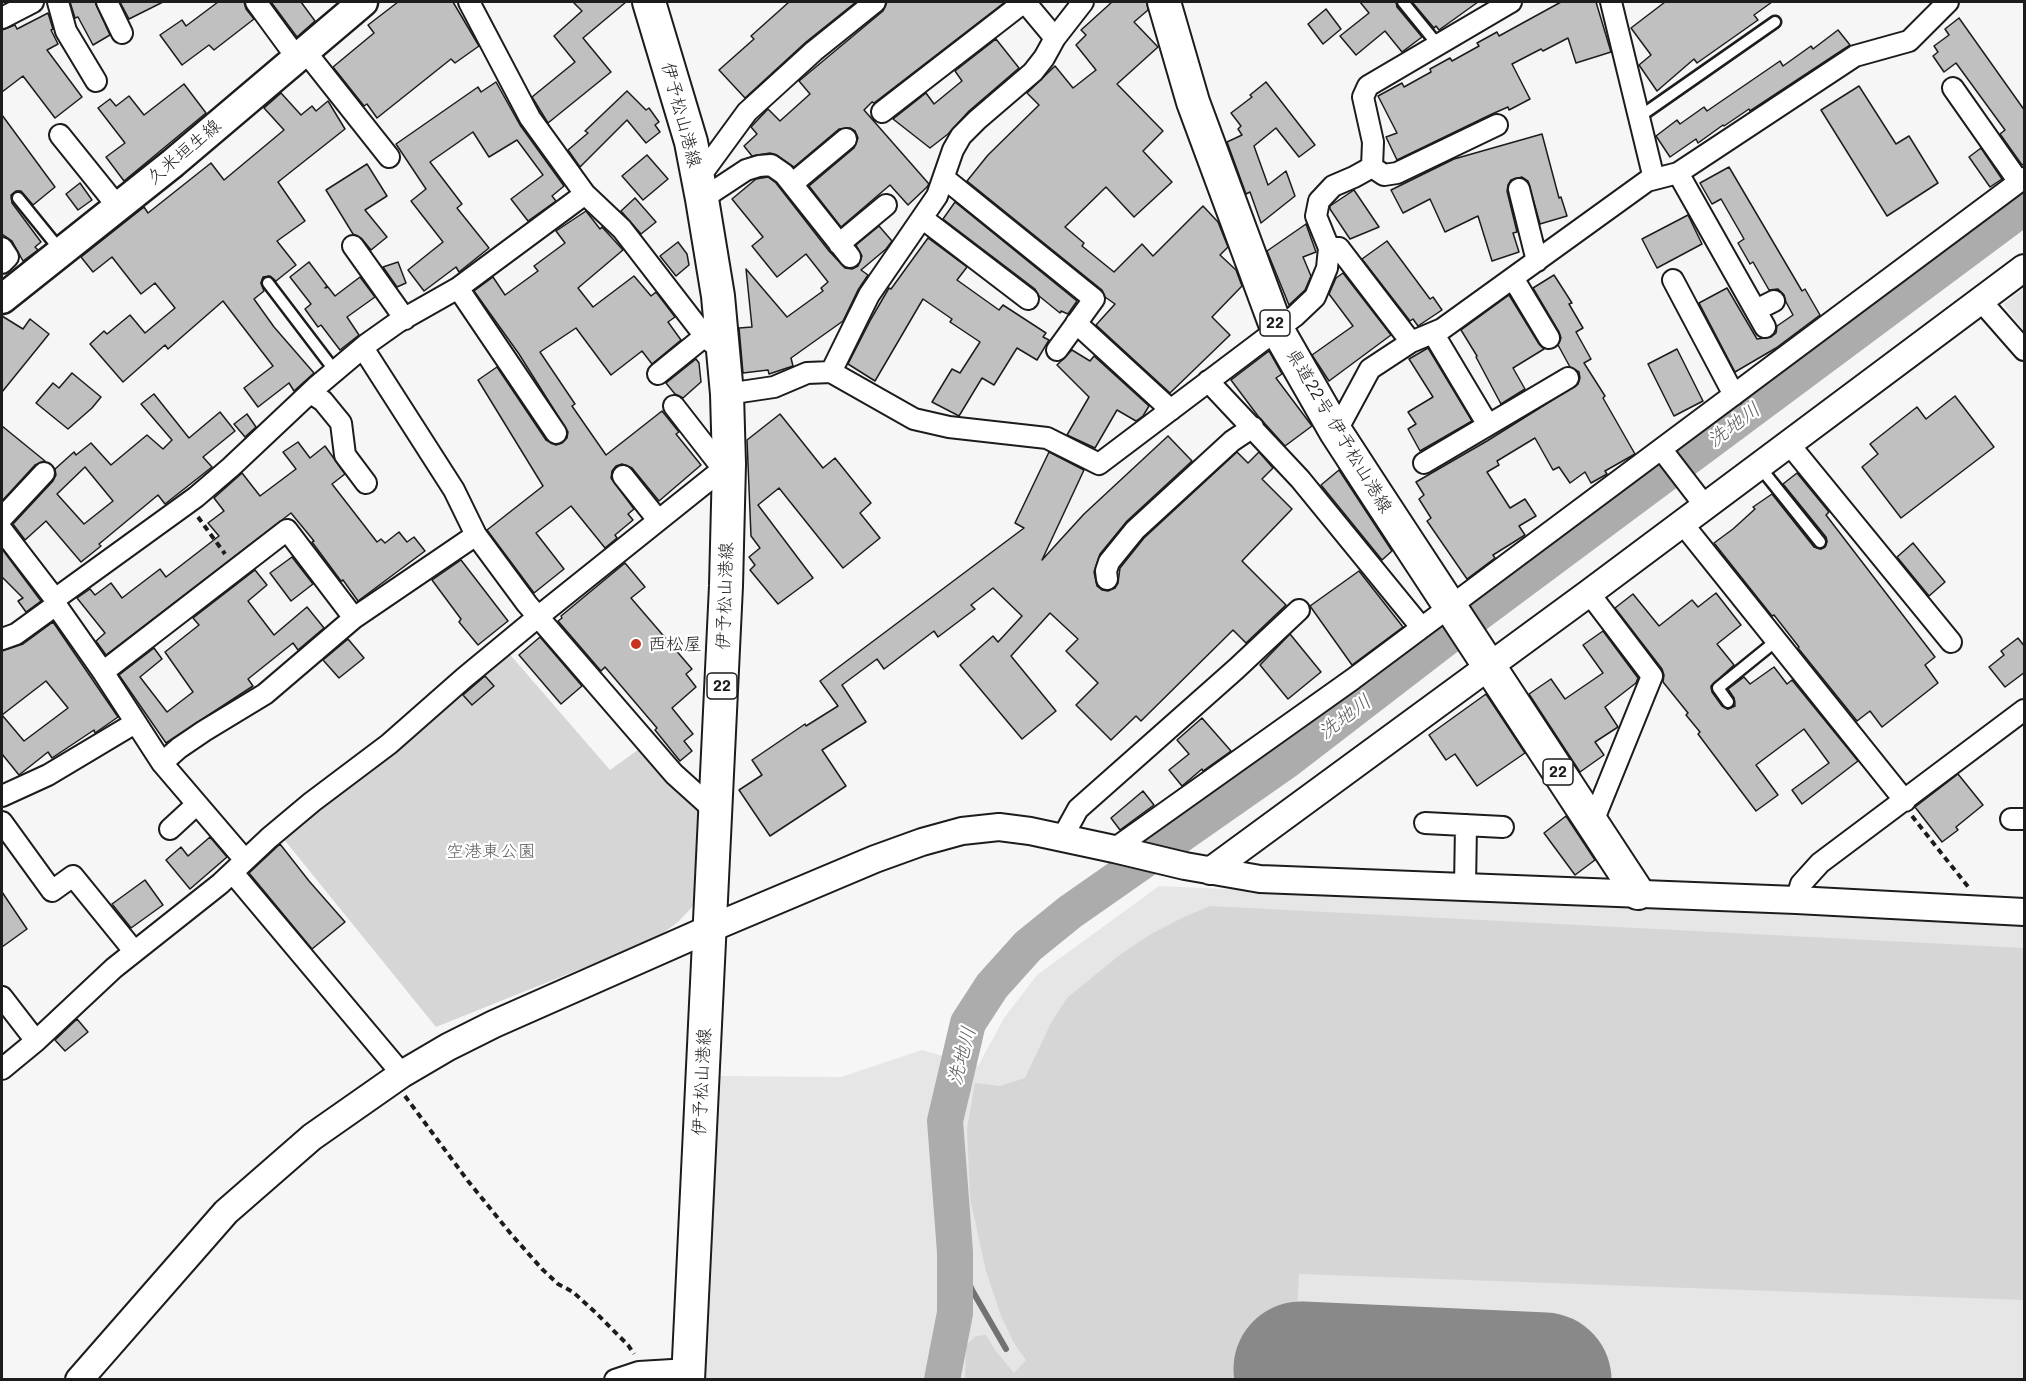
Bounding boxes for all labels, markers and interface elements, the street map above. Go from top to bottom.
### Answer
street label: 伊予松山港線 [657,60,705,170]
street label: 久米垣生線 [143,115,225,189]
road number: 22 [1260,310,1290,336]
street label: 県道22号 伊予松山港線 [1281,345,1397,517]
water label: 洗地川 [1703,397,1765,453]
street label: 伊予松山港線 [712,542,738,650]
place label: 西松屋 [648,633,702,655]
marker: 西松屋 [629,637,643,651]
road number: 22 [707,673,737,699]
water label: 洗地川 [1314,689,1376,745]
road number: 22 [1543,759,1573,785]
park label: 空港東公園 [446,840,536,862]
water label: 洗地川 [943,1024,981,1088]
street label: 伊予松山港線 [688,1028,716,1136]

